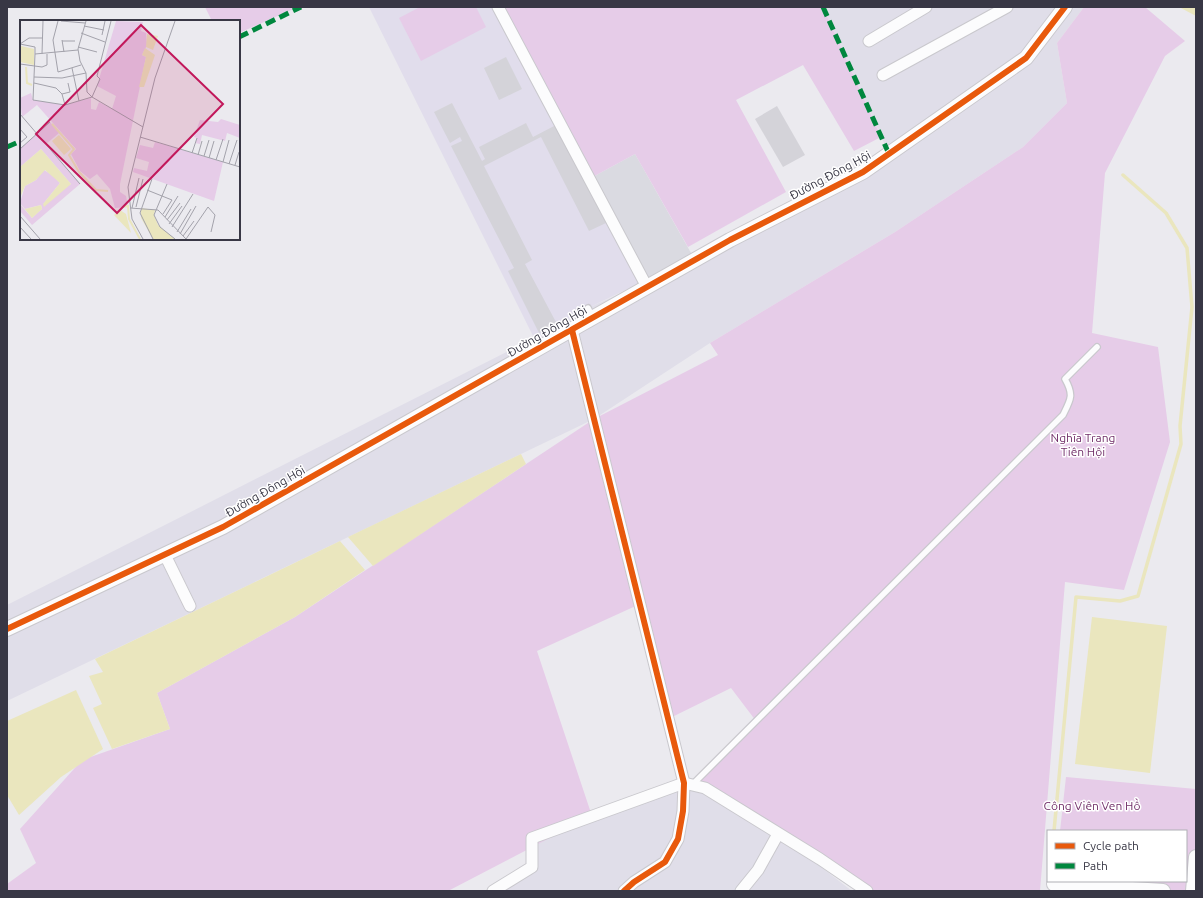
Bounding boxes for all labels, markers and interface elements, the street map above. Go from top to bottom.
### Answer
inset map [20,20,240,240]
street label: Đường Đông Hội [787,148,873,203]
street label: Đường Đông Hội [505,303,590,360]
park label: Nghĩa Trang Tiên Hội [1051,431,1115,459]
street label: Đường Đông Hội [223,463,308,520]
park label: Công Viên Ven Hồ [1044,798,1140,812]
legend [1047,830,1187,882]
text: Cycle path [1083,839,1139,852]
text: Path [1083,859,1108,872]

